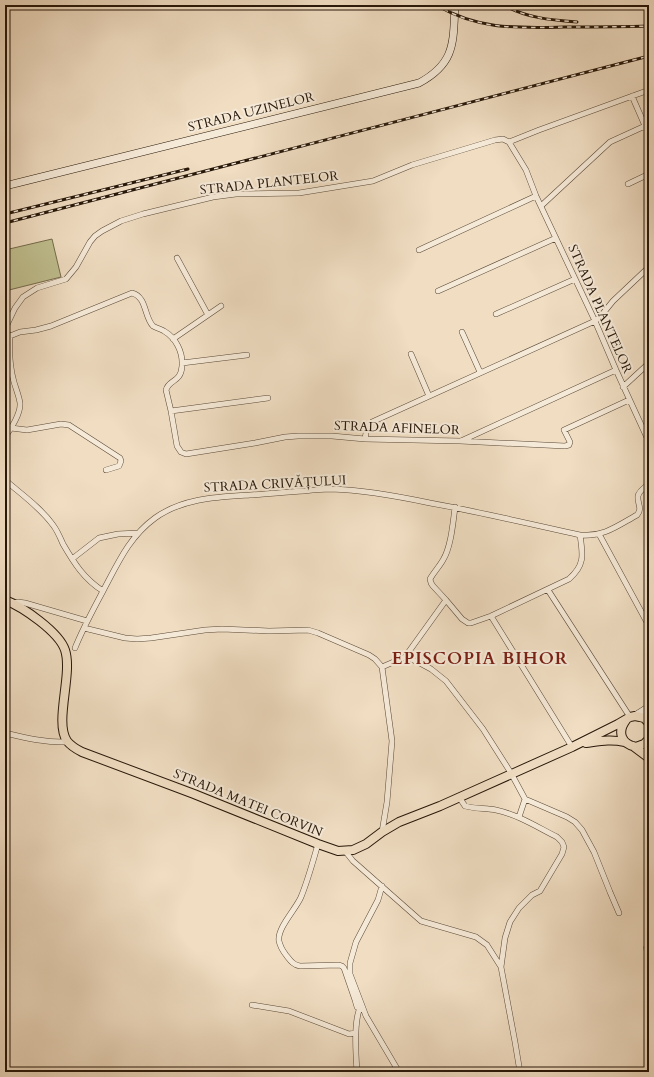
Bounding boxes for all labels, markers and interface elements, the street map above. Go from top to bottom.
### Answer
street label: STRADA UZINELOR [186,88,316,136]
street label: STRADA PLANTELOR [199,167,339,199]
street label: STRADA PLANTELOR [563,242,637,376]
street label: STRADA AFINELOR [334,417,460,439]
street label: STRADA CRIVĂȚULUI [203,471,347,497]
district label: EPISCOPIA BIHOR [392,647,568,670]
street label: STRADA MATEI CORVIN [171,765,325,841]

